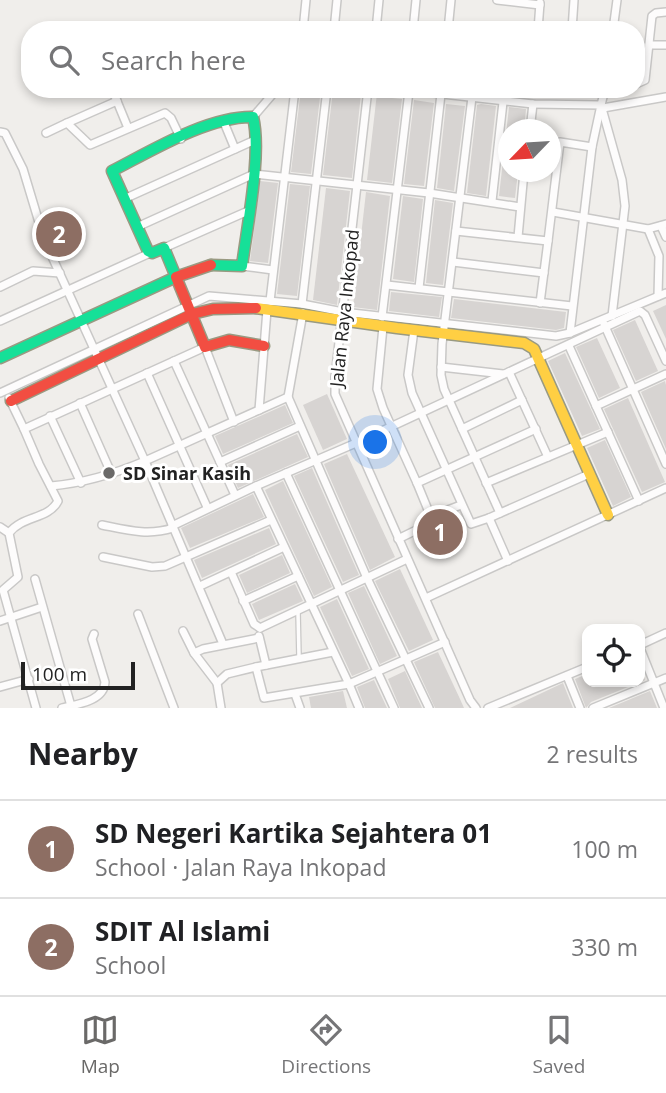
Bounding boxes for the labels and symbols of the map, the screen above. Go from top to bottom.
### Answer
north arrow [498,119,561,182]
pin: 2 [36,208,82,260]
street label: Jalan Raya Inkopad [324,228,364,390]
your location [358,425,392,459]
place label: SD Sinar Kasih [123,461,251,485]
marker: SD Sinar Kasih [101,465,117,481]
pin: 1 [417,506,463,558]
scale bar [21,659,135,691]

